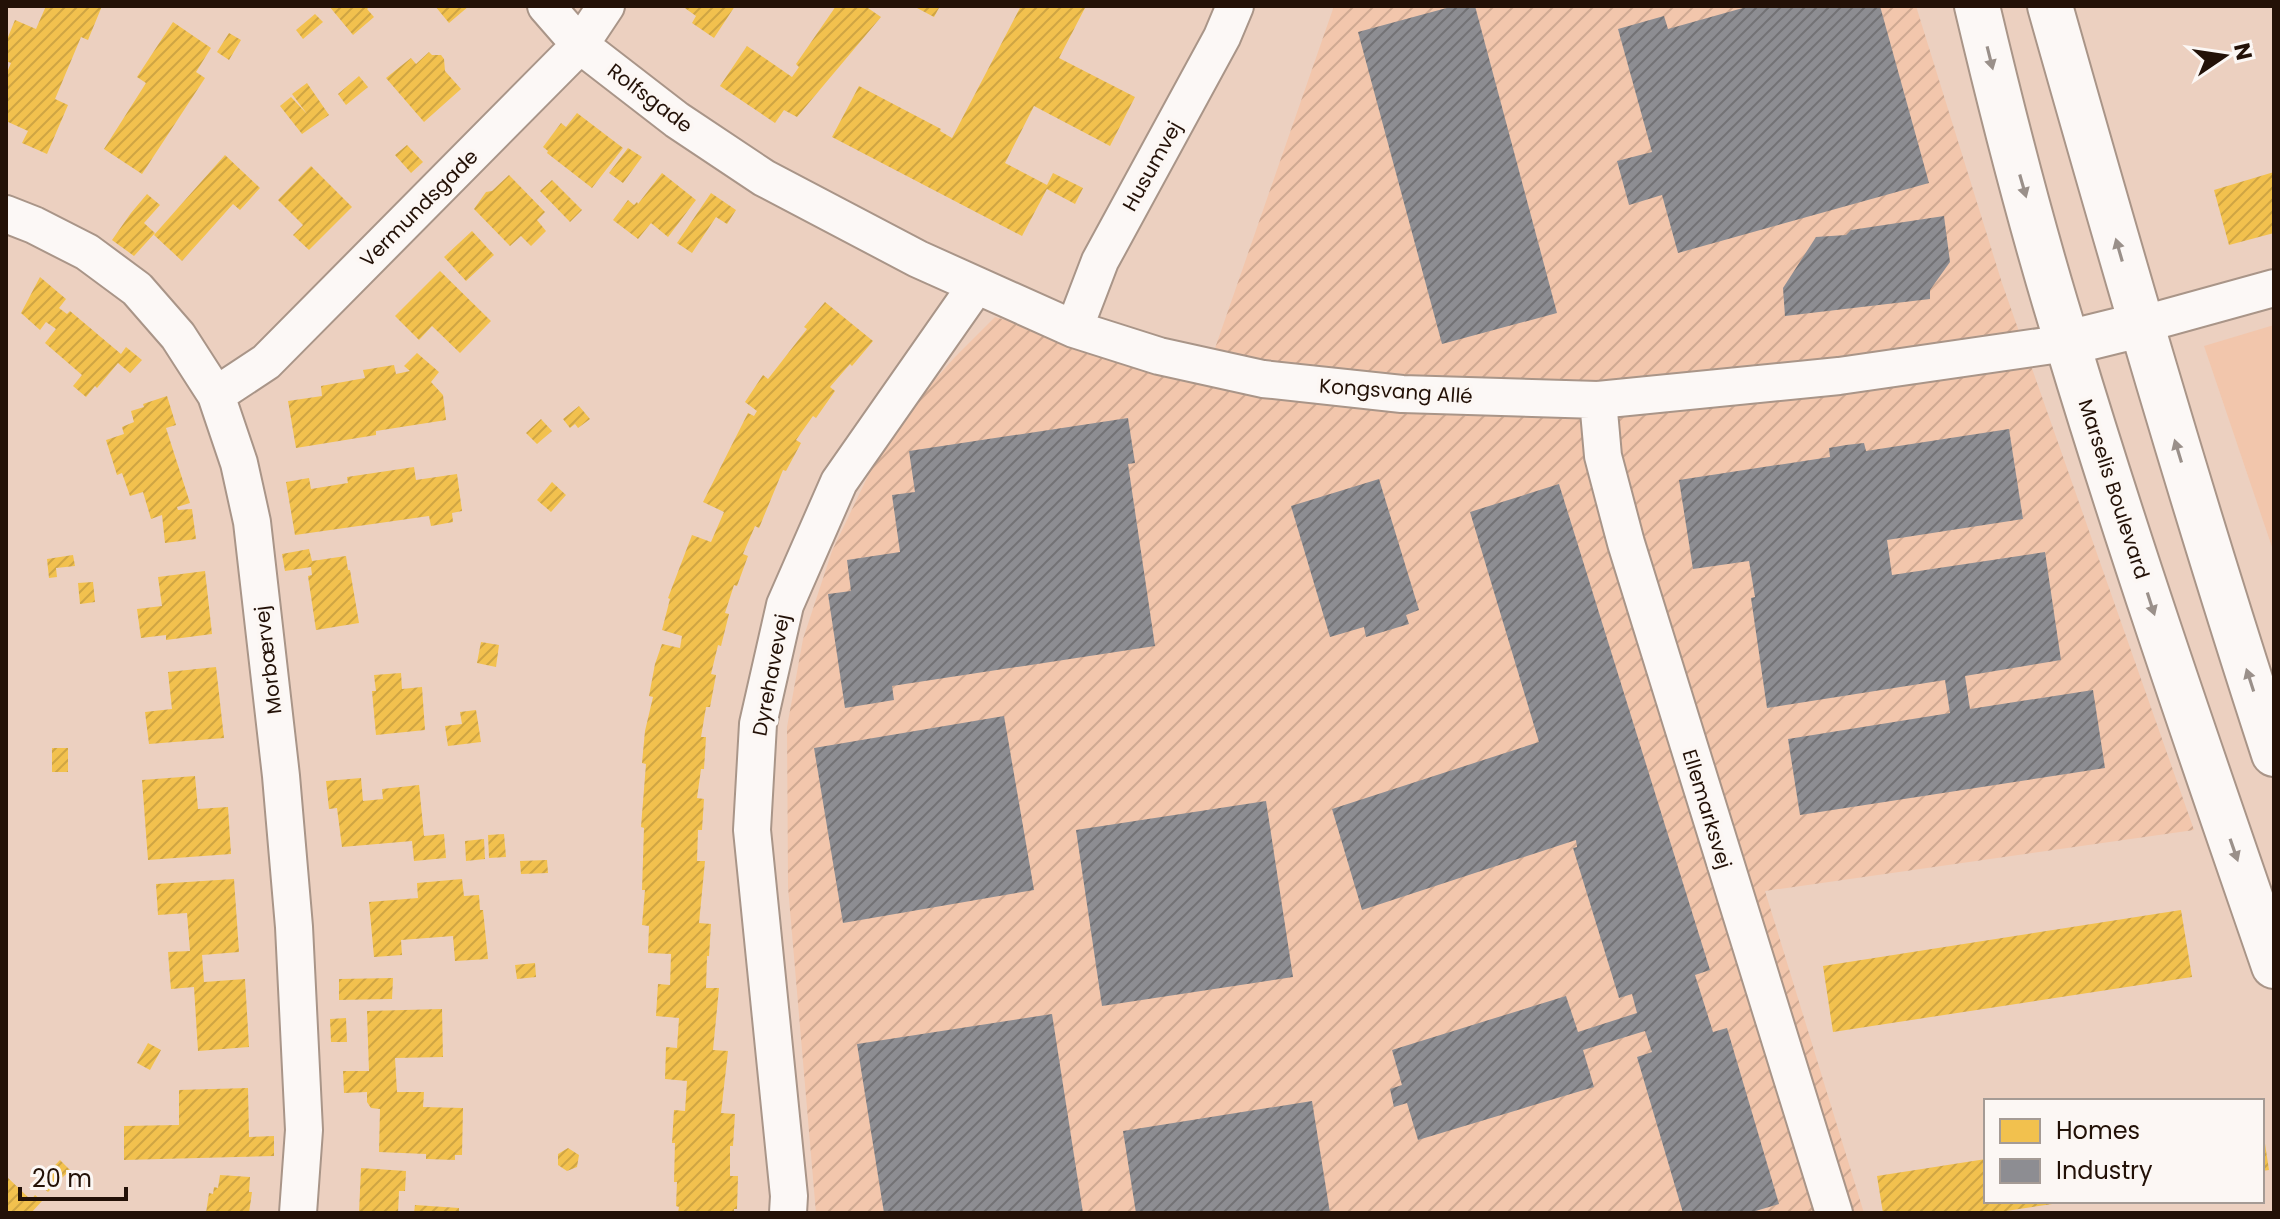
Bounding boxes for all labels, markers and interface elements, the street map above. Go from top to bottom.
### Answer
north arrow [2184,16,2264,96]
text: N [2226,40,2260,63]
one-way arrow [1984,46,1996,71]
street label: Rolfsgade [602,57,698,139]
street label: Husumvej [1116,116,1188,216]
street label: Vermundsgade [354,143,484,273]
one-way arrow [2017,175,2030,199]
one-way arrow [2112,237,2125,261]
street label: Kongsvang Allé [1318,372,1474,410]
street label: Marselis Boulevard [2072,395,2156,583]
one-way arrow [2172,439,2184,463]
one-way arrow [2145,592,2157,616]
street label: Morbærvej [247,604,289,716]
street label: Dyrehavevej [745,612,797,738]
one-way arrow [2243,667,2256,691]
street label: Ellemarksvej [1676,746,1738,872]
one-way arrow [2229,838,2241,862]
legend [1984,1099,2264,1203]
text: Homes [2056,1114,2140,1147]
scale bar [20,1151,126,1201]
text: Industry [2056,1154,2153,1187]
text: 20 m [32,1162,92,1195]

